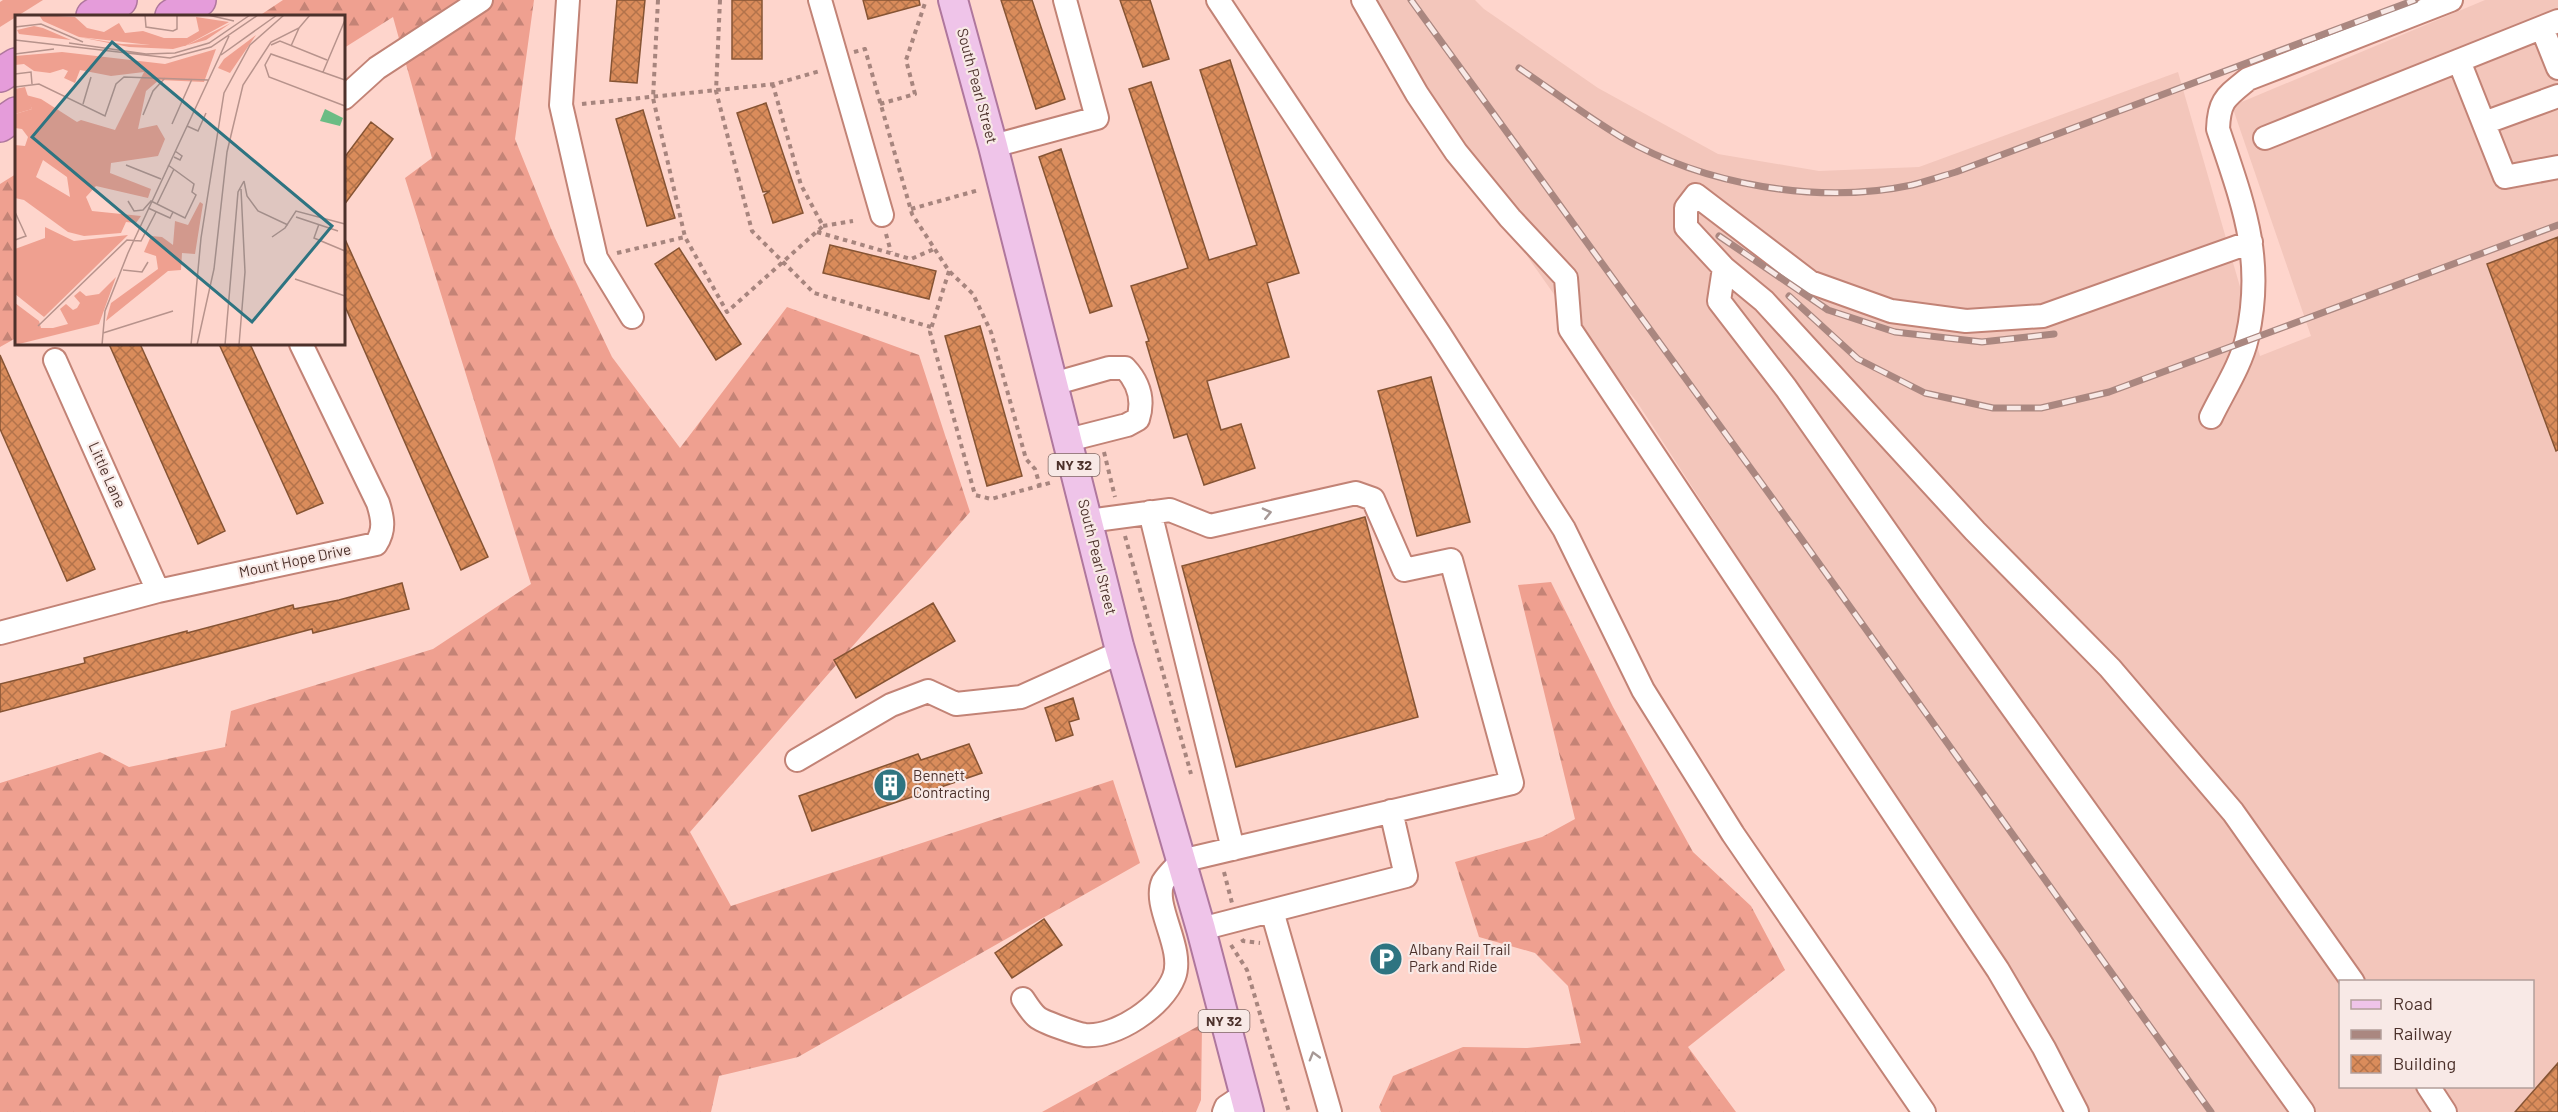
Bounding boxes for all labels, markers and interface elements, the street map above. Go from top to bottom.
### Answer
inset map [15,15,345,345]
street label: South Pearl Street [954,26,1002,145]
street label: Little Lane [85,439,130,510]
road number: NY 32 [1048,454,1100,476]
street label: South Pearl Street [1075,497,1121,616]
one-way arrow [1262,507,1272,520]
street label: Mount Hope Drive [237,539,352,581]
place label: Bennett Contracting [913,766,990,801]
building icon: Bennett Contracting [872,767,908,803]
place label: Albany Rail Trail Park and Ride [1409,940,1511,975]
parking icon: Albany Rail Trail Park and Ride [1368,941,1404,977]
legend [2339,980,2534,1088]
text: Road [2393,992,2433,1014]
road number: NY 32 [1198,1010,1250,1032]
text: Railway [2393,1022,2452,1044]
one-way arrow [1308,1051,1321,1061]
text: Building [2393,1052,2456,1074]

